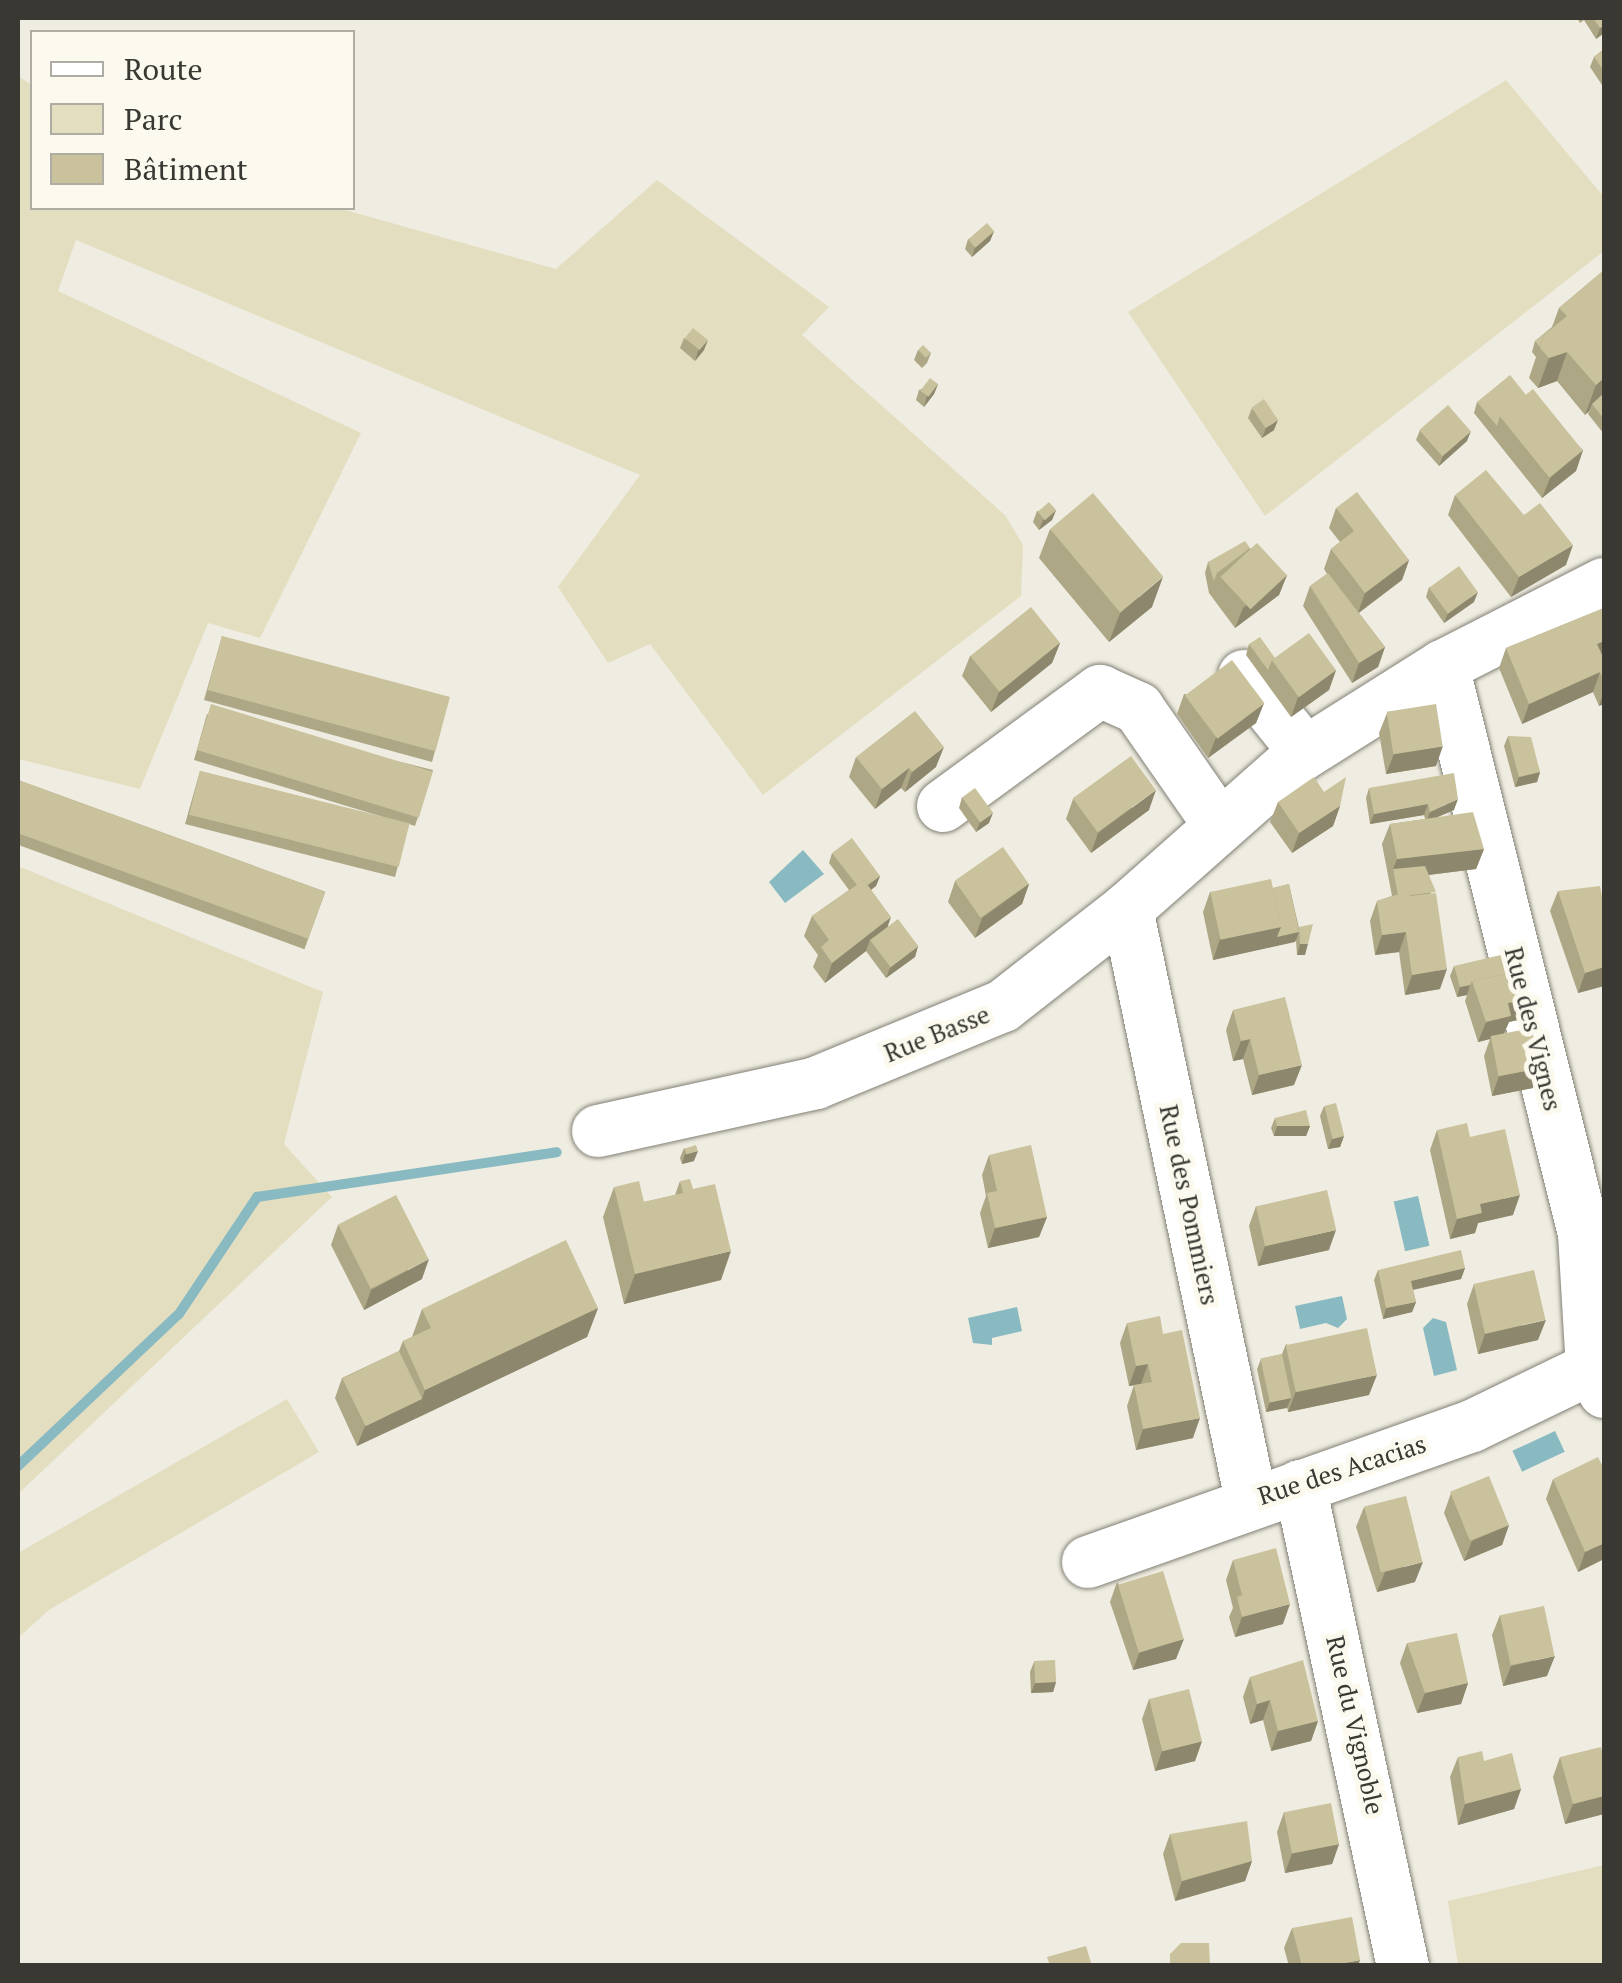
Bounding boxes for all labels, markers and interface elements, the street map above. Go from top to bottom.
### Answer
legend [30,30,355,210]
text: Route [124,49,203,89]
text: Parc [124,99,183,139]
text: Bâtiment [124,149,248,189]
street label: Rue des Vignes [1498,944,1568,1114]
street label: Rue Basse [880,999,994,1069]
street label: Rue des Pommiers [1153,1102,1225,1308]
street label: Rue des Acacias [1254,1429,1430,1511]
street label: Rue du Vignoble [1320,1632,1390,1818]

